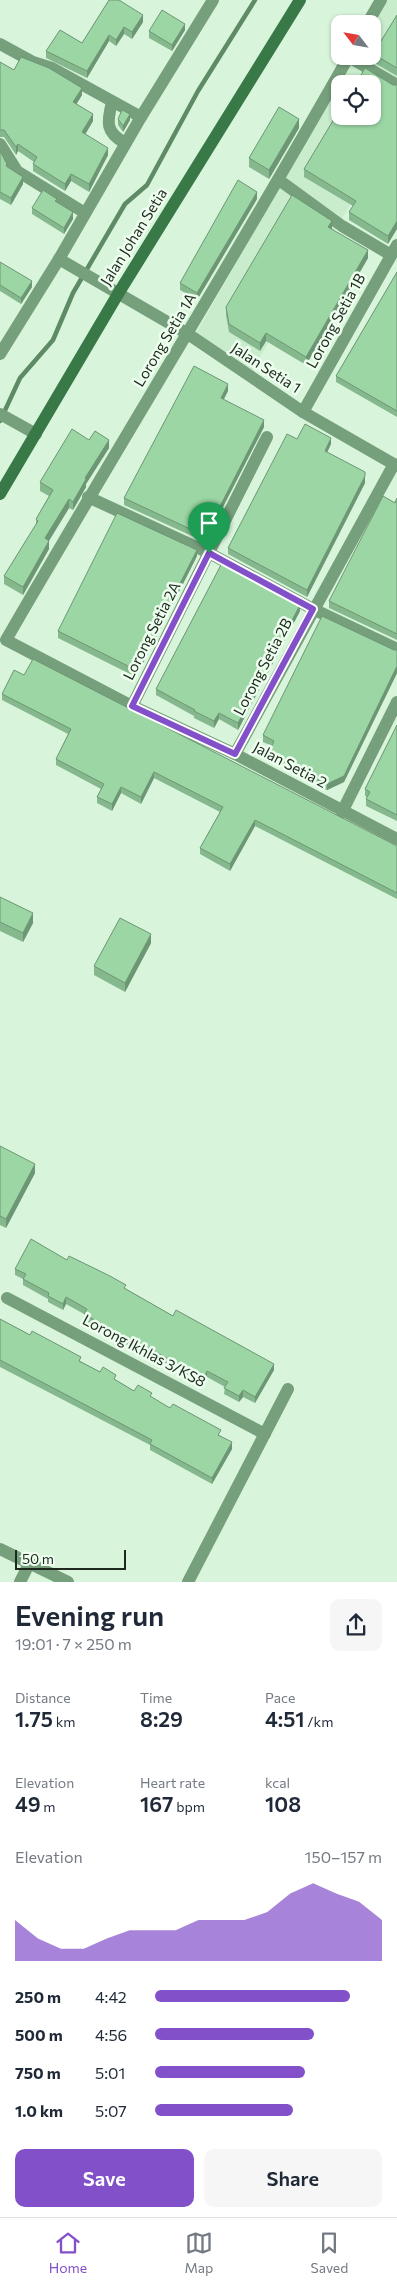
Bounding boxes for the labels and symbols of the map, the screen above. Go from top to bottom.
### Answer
north arrow [331,15,381,65]
street label: Jalan Johan Setia [96,185,170,288]
street label: Lorong Setia 1B [302,270,369,371]
street label: Lorong Setia 1A [129,289,199,390]
street label: Jalan Setia 1 [228,338,305,396]
pin [188,502,230,553]
street label: Lorong Setia 2A [119,578,184,683]
street label: Lorong Setia 2B [229,615,295,718]
street label: Jalan Setia 2 [250,737,330,791]
street label: Lorong Ikhlas 3/KS8 [80,1310,209,1390]
scale bar [15,1547,126,1570]

